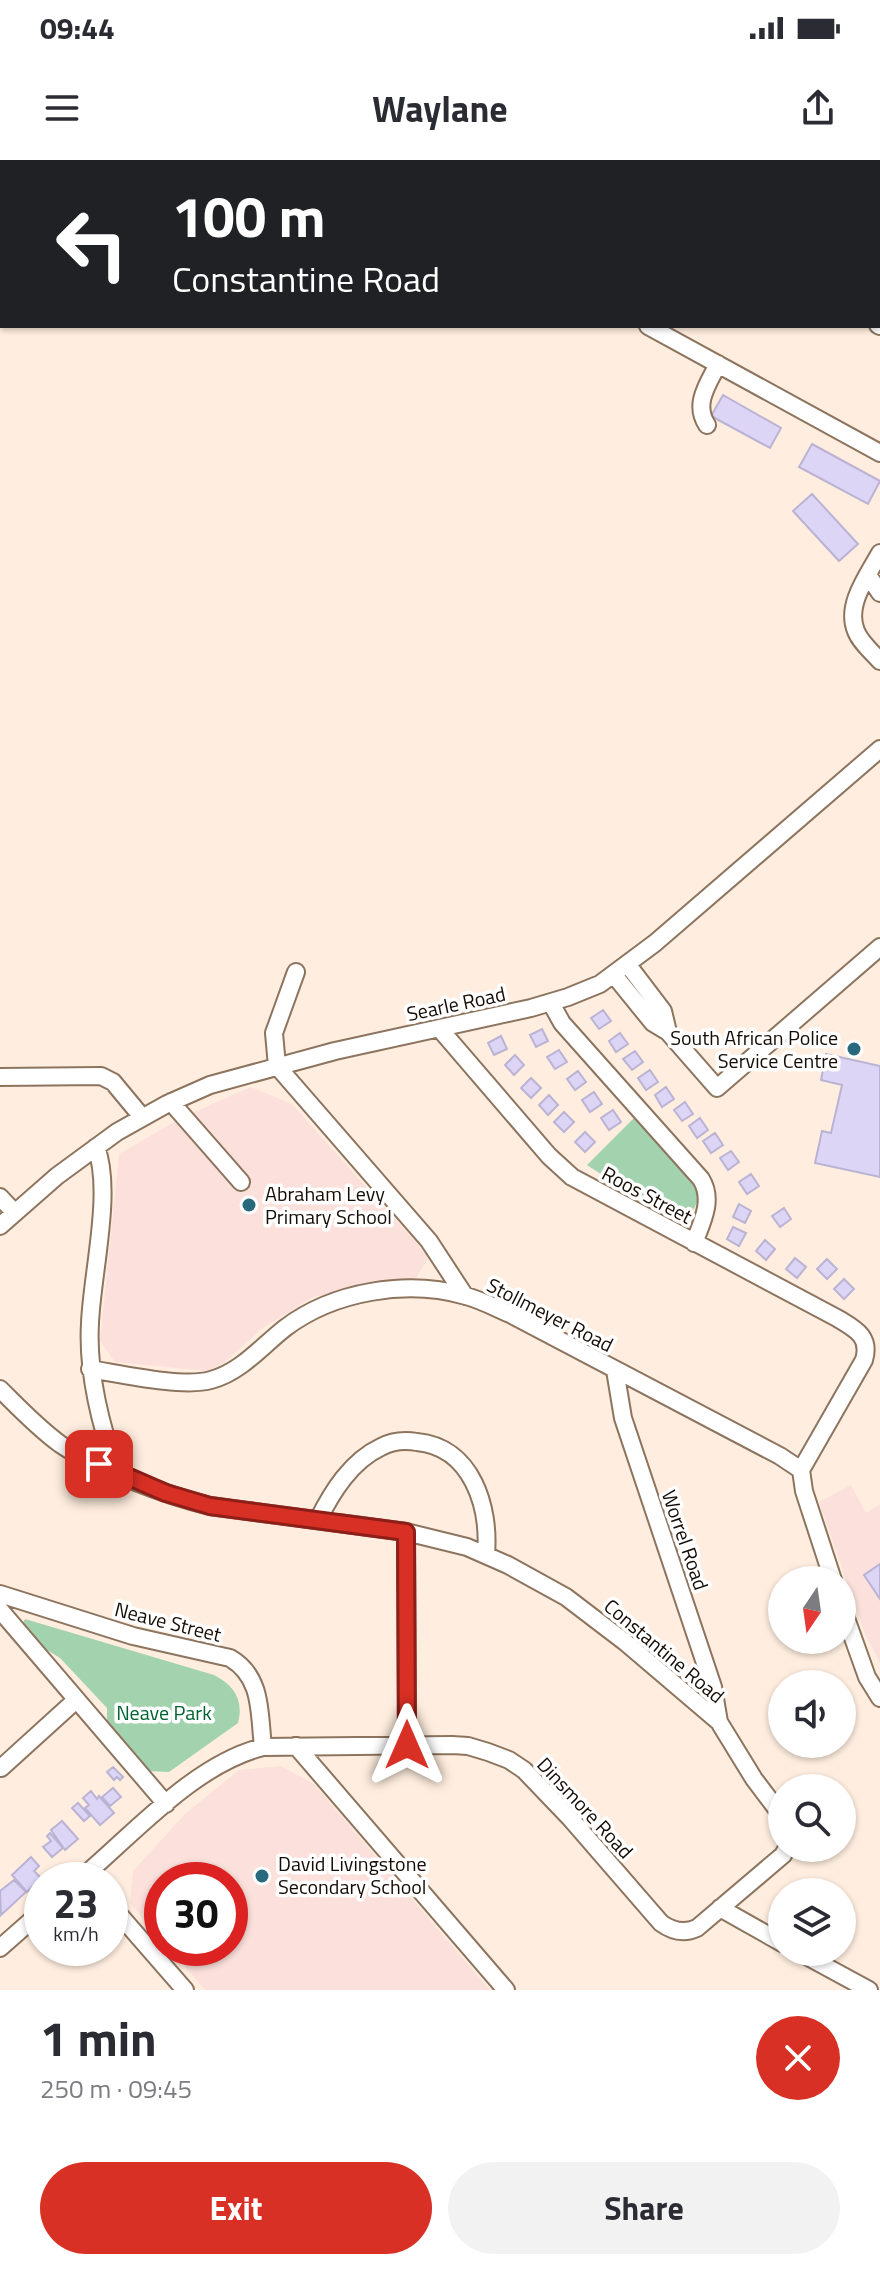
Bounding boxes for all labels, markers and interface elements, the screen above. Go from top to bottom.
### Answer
text: 09:44 [40,5,115,51]
text: Waylane [372,81,508,136]
icon: menu [40,86,84,130]
icon: share [796,86,840,130]
text: 100 m [172,174,325,259]
icon: left [40,192,144,296]
text: Constantine Road [172,251,440,306]
street label: Searle Road [404,978,508,1029]
place label: South African Police Service Centre [670,1022,838,1076]
marker: South African Police Service Centre [845,1040,863,1058]
street label: Roos Street [596,1158,698,1231]
place label: Abraham Levy Primary School [265,1178,392,1232]
marker: Abraham Levy Primary School [240,1196,258,1214]
street label: Stollmeyer Road [482,1269,619,1360]
pin [65,1430,133,1498]
icon: arrive [77,1442,121,1486]
street label: Worrel Road [654,1486,717,1594]
north arrow [768,1566,856,1654]
map controls [768,1566,856,1966]
street label: Constantine Road [597,1591,731,1710]
street label: Neave Street [112,1593,225,1650]
button: sound [768,1670,856,1758]
park label: Neave Park [116,1697,212,1728]
position arrow [365,1703,449,1787]
street label: Dinsmore Road [530,1750,641,1865]
button: search [768,1774,856,1862]
place label: David Livingstone Secondary School [278,1848,427,1902]
speed limit sign: 30 [144,1862,248,1966]
marker: David Livingstone Secondary School [253,1867,271,1885]
text: 23 [54,1873,98,1934]
button: layers [768,1878,856,1966]
text: km/h [53,1918,99,1949]
text: 1 min [40,2002,157,2075]
button: close [756,2016,840,2100]
text: 250 m · 09:45 [40,2069,192,2108]
button: Exit [40,2162,432,2254]
button: Share [448,2162,840,2254]

